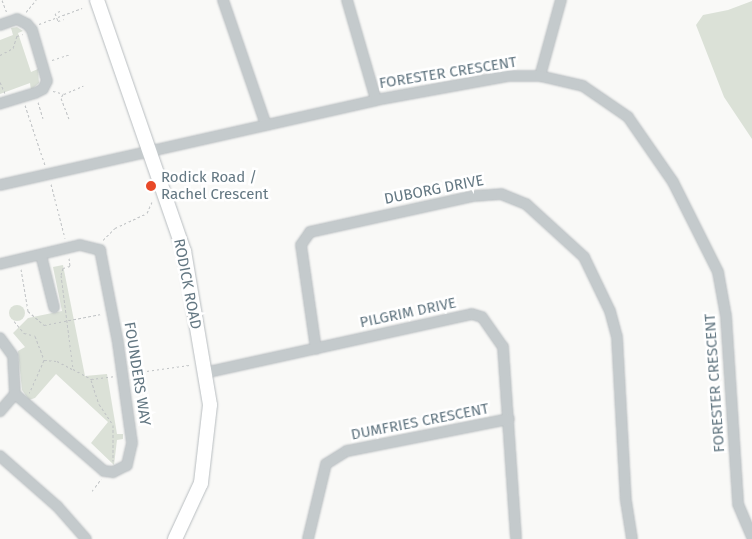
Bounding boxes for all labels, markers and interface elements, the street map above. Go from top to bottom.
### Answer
street label: FORESTER CRESCENT [378,53,518,93]
place label: Rodick Road / Rachel Crescent [161,168,269,203]
street label: DUBORG DRIVE [383,172,485,208]
marker: Rodick Road / Rachel Crescent [145,180,157,192]
street label: RODICK ROAD [169,237,205,331]
street label: PILGRIM DRIVE [358,294,458,332]
street label: FORESTER CRESCENT [701,313,729,453]
street label: FOUNDERS WAY [120,321,154,427]
street label: DUMFRIES CRESCENT [350,400,490,444]

